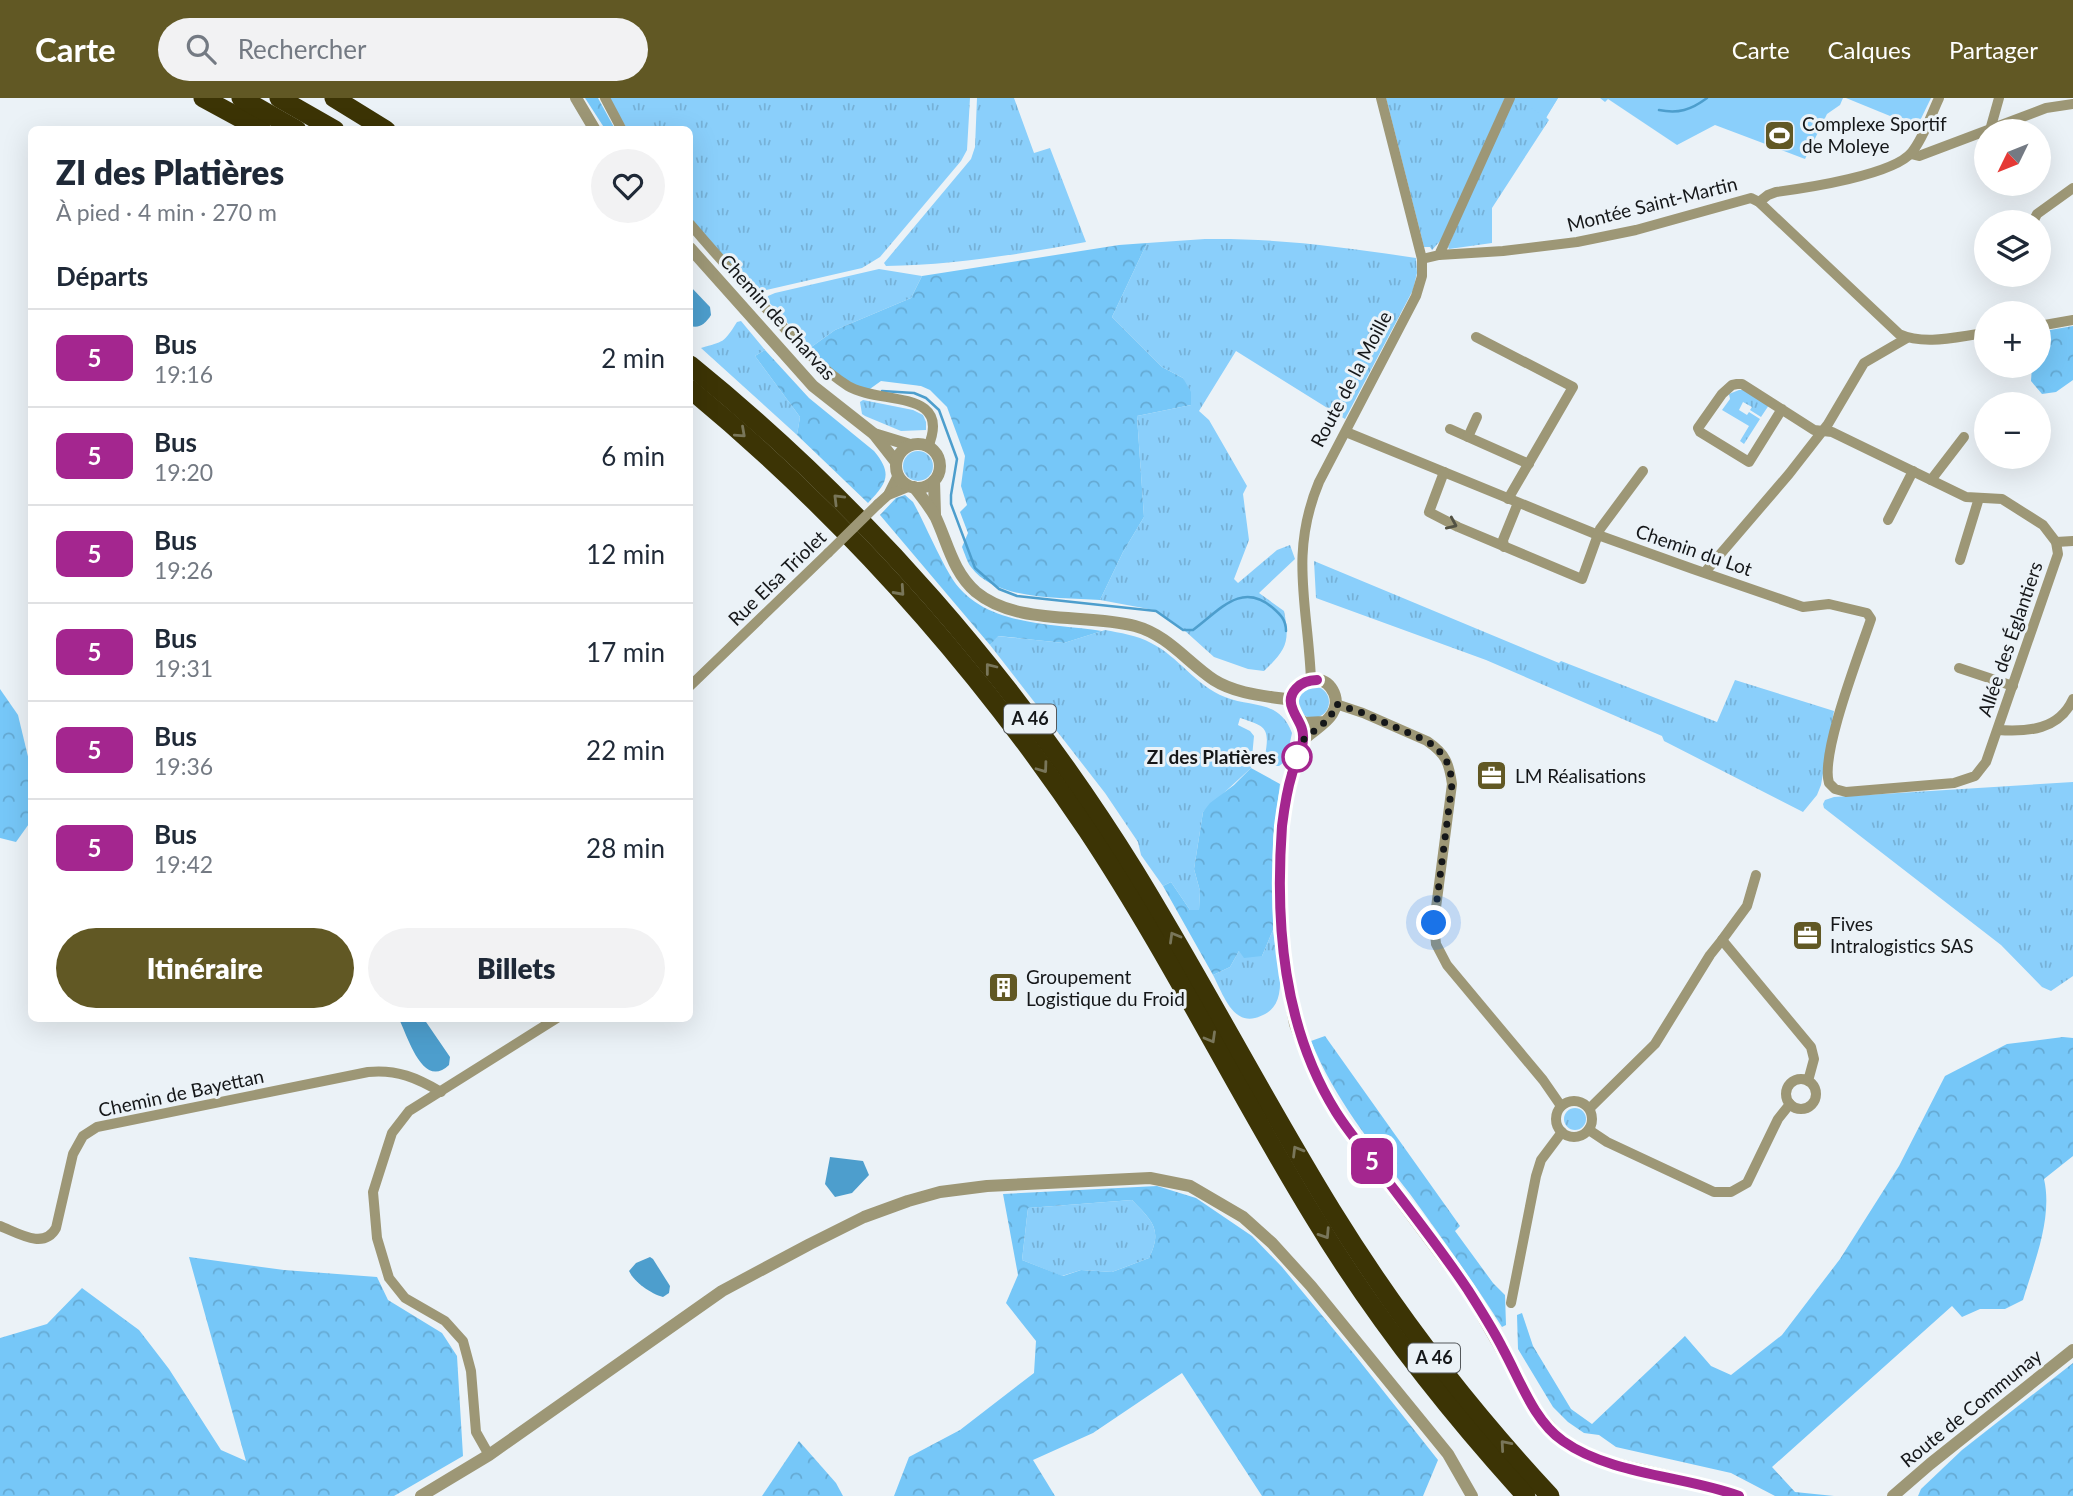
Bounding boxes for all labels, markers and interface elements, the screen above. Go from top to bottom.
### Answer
search box [158,18,648,81]
text: Carte [35,29,116,69]
icon: search [182,30,220,68]
text: Rechercher [238,33,367,65]
text: Carte [1732,35,1790,64]
text: Calques [1828,35,1911,64]
text: Partager [1949,35,2038,64]
place label: Complexe Sportif de Moleye [1802,112,1947,157]
sports icon: Complexe Sportif de Moleye [1762,118,1796,152]
north arrow [1974,119,2051,196]
map controls [1974,119,2051,469]
button: heart [591,149,665,223]
text: ZI des Platières [56,152,284,192]
street label: Montée Saint-Martin [1564,171,1739,236]
text: À pied · 4 min · 270 m [56,198,277,226]
button: layers [1974,210,2051,287]
street label: Chemin de Charvas [716,249,841,384]
text: Départs [56,260,148,292]
button: + [1974,301,2051,378]
street label: Route de la Moille [1305,307,1396,451]
text: Bus [154,328,197,360]
text: 2 min [601,342,665,374]
text: 5 [88,343,101,372]
text: 19:16 [154,360,213,388]
button: − [1974,392,2051,469]
one-way arrow [733,425,746,437]
text: Bus [154,426,197,458]
text: 6 min [601,440,665,472]
text: 5 [88,441,101,470]
text: 19:20 [154,458,213,486]
one-way arrow [833,495,846,508]
one-way arrow [1445,516,1457,530]
street label: Chemin du Lot [1633,519,1756,580]
text: Bus [154,524,197,556]
street label: Rue Elsa Triolet [723,525,830,630]
text: 12 min [586,538,665,570]
text: 5 [88,539,101,568]
text: 19:26 [154,556,213,584]
street label: Allée des Églantiers [1972,558,2047,719]
one-way arrow [892,583,905,596]
text: Bus [154,622,197,654]
text: 17 min [586,636,665,668]
text: 5 [88,637,101,666]
text: 19:31 [154,654,213,682]
one-way arrow [986,664,998,677]
road number: A 46 [1004,704,1056,734]
text: Bus [154,720,197,752]
text: 22 min [586,734,665,766]
text: 5 [88,735,101,764]
marker: ZI des Platières [1282,742,1312,772]
place label: ZI des Platières [1147,745,1276,768]
text: 19:36 [154,752,213,780]
office icon: LM Réalisations [1475,759,1509,793]
one-way arrow [1035,760,1047,773]
place label: LM Réalisations [1515,764,1646,787]
text: Bus [154,818,197,850]
text: 28 min [586,832,665,864]
text: 5 [88,833,101,862]
text: 19:42 [154,850,213,878]
your location [1416,905,1451,940]
place label: Fives Intralogistics SAS [1830,912,1974,957]
office icon: Fives Intralogistics SAS [1790,918,1824,952]
button: Itinéraire [56,928,354,1008]
button: Billets [368,928,665,1008]
one-way arrow [1169,931,1182,944]
place label: Groupement Logistique du Froid [1026,965,1185,1010]
building icon: Groupement Logistique du Froid [986,971,1020,1005]
one-way arrow [1203,1030,1216,1043]
street label: Chemin de Bayettan [96,1064,266,1121]
line badge: 5 [1349,1138,1395,1184]
one-way arrow [1292,1146,1305,1159]
text: 5 [1365,1146,1379,1175]
one-way arrow [1317,1227,1330,1240]
road number: A 46 [1408,1344,1460,1372]
street label: Route de Communay [1896,1344,2046,1471]
one-way arrow [1501,1441,1513,1454]

